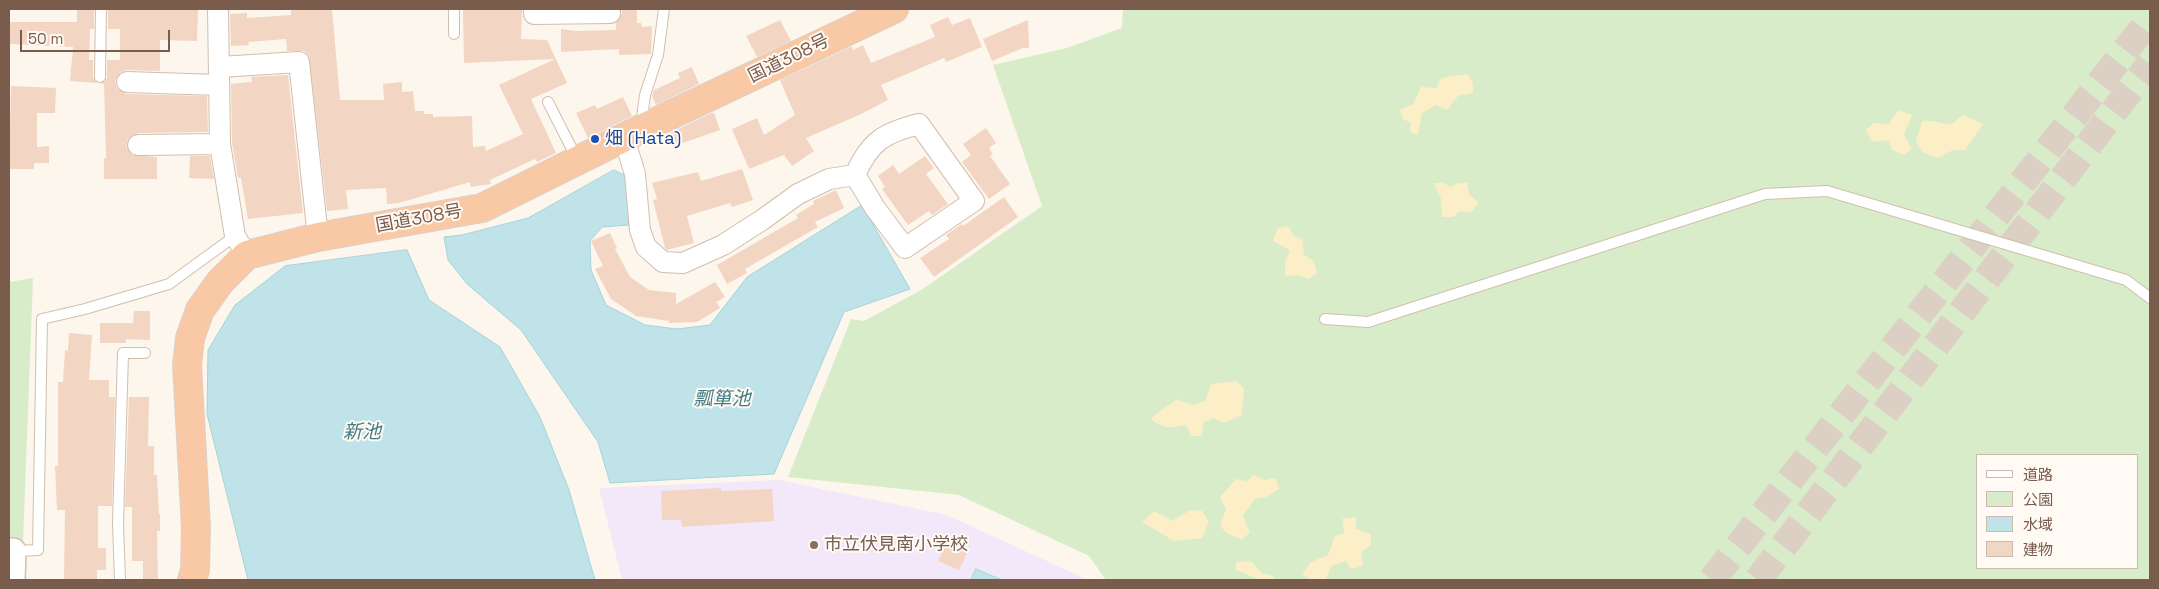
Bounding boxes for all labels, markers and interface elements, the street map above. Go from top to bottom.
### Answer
scale bar [22,20,172,52]
text: 50 m [28,29,63,48]
street label: 国道308号 [745,30,833,88]
place label: 畑 (Hata) [605,128,681,150]
marker: 畑 (Hata) [589,133,601,145]
street label: 国道308号 [374,201,464,237]
water label: 瓢箪池 [694,389,750,411]
water label: 新池 [343,422,381,444]
legend [1976,454,2139,569]
text: 道路 [2023,465,2053,484]
text: 公園 [2023,490,2053,509]
text: 水域 [2023,515,2053,534]
place label: 市立伏見南小学校 [824,534,968,556]
marker: 市立伏見南小学校 [808,539,820,551]
text: 建物 [2023,540,2053,559]

